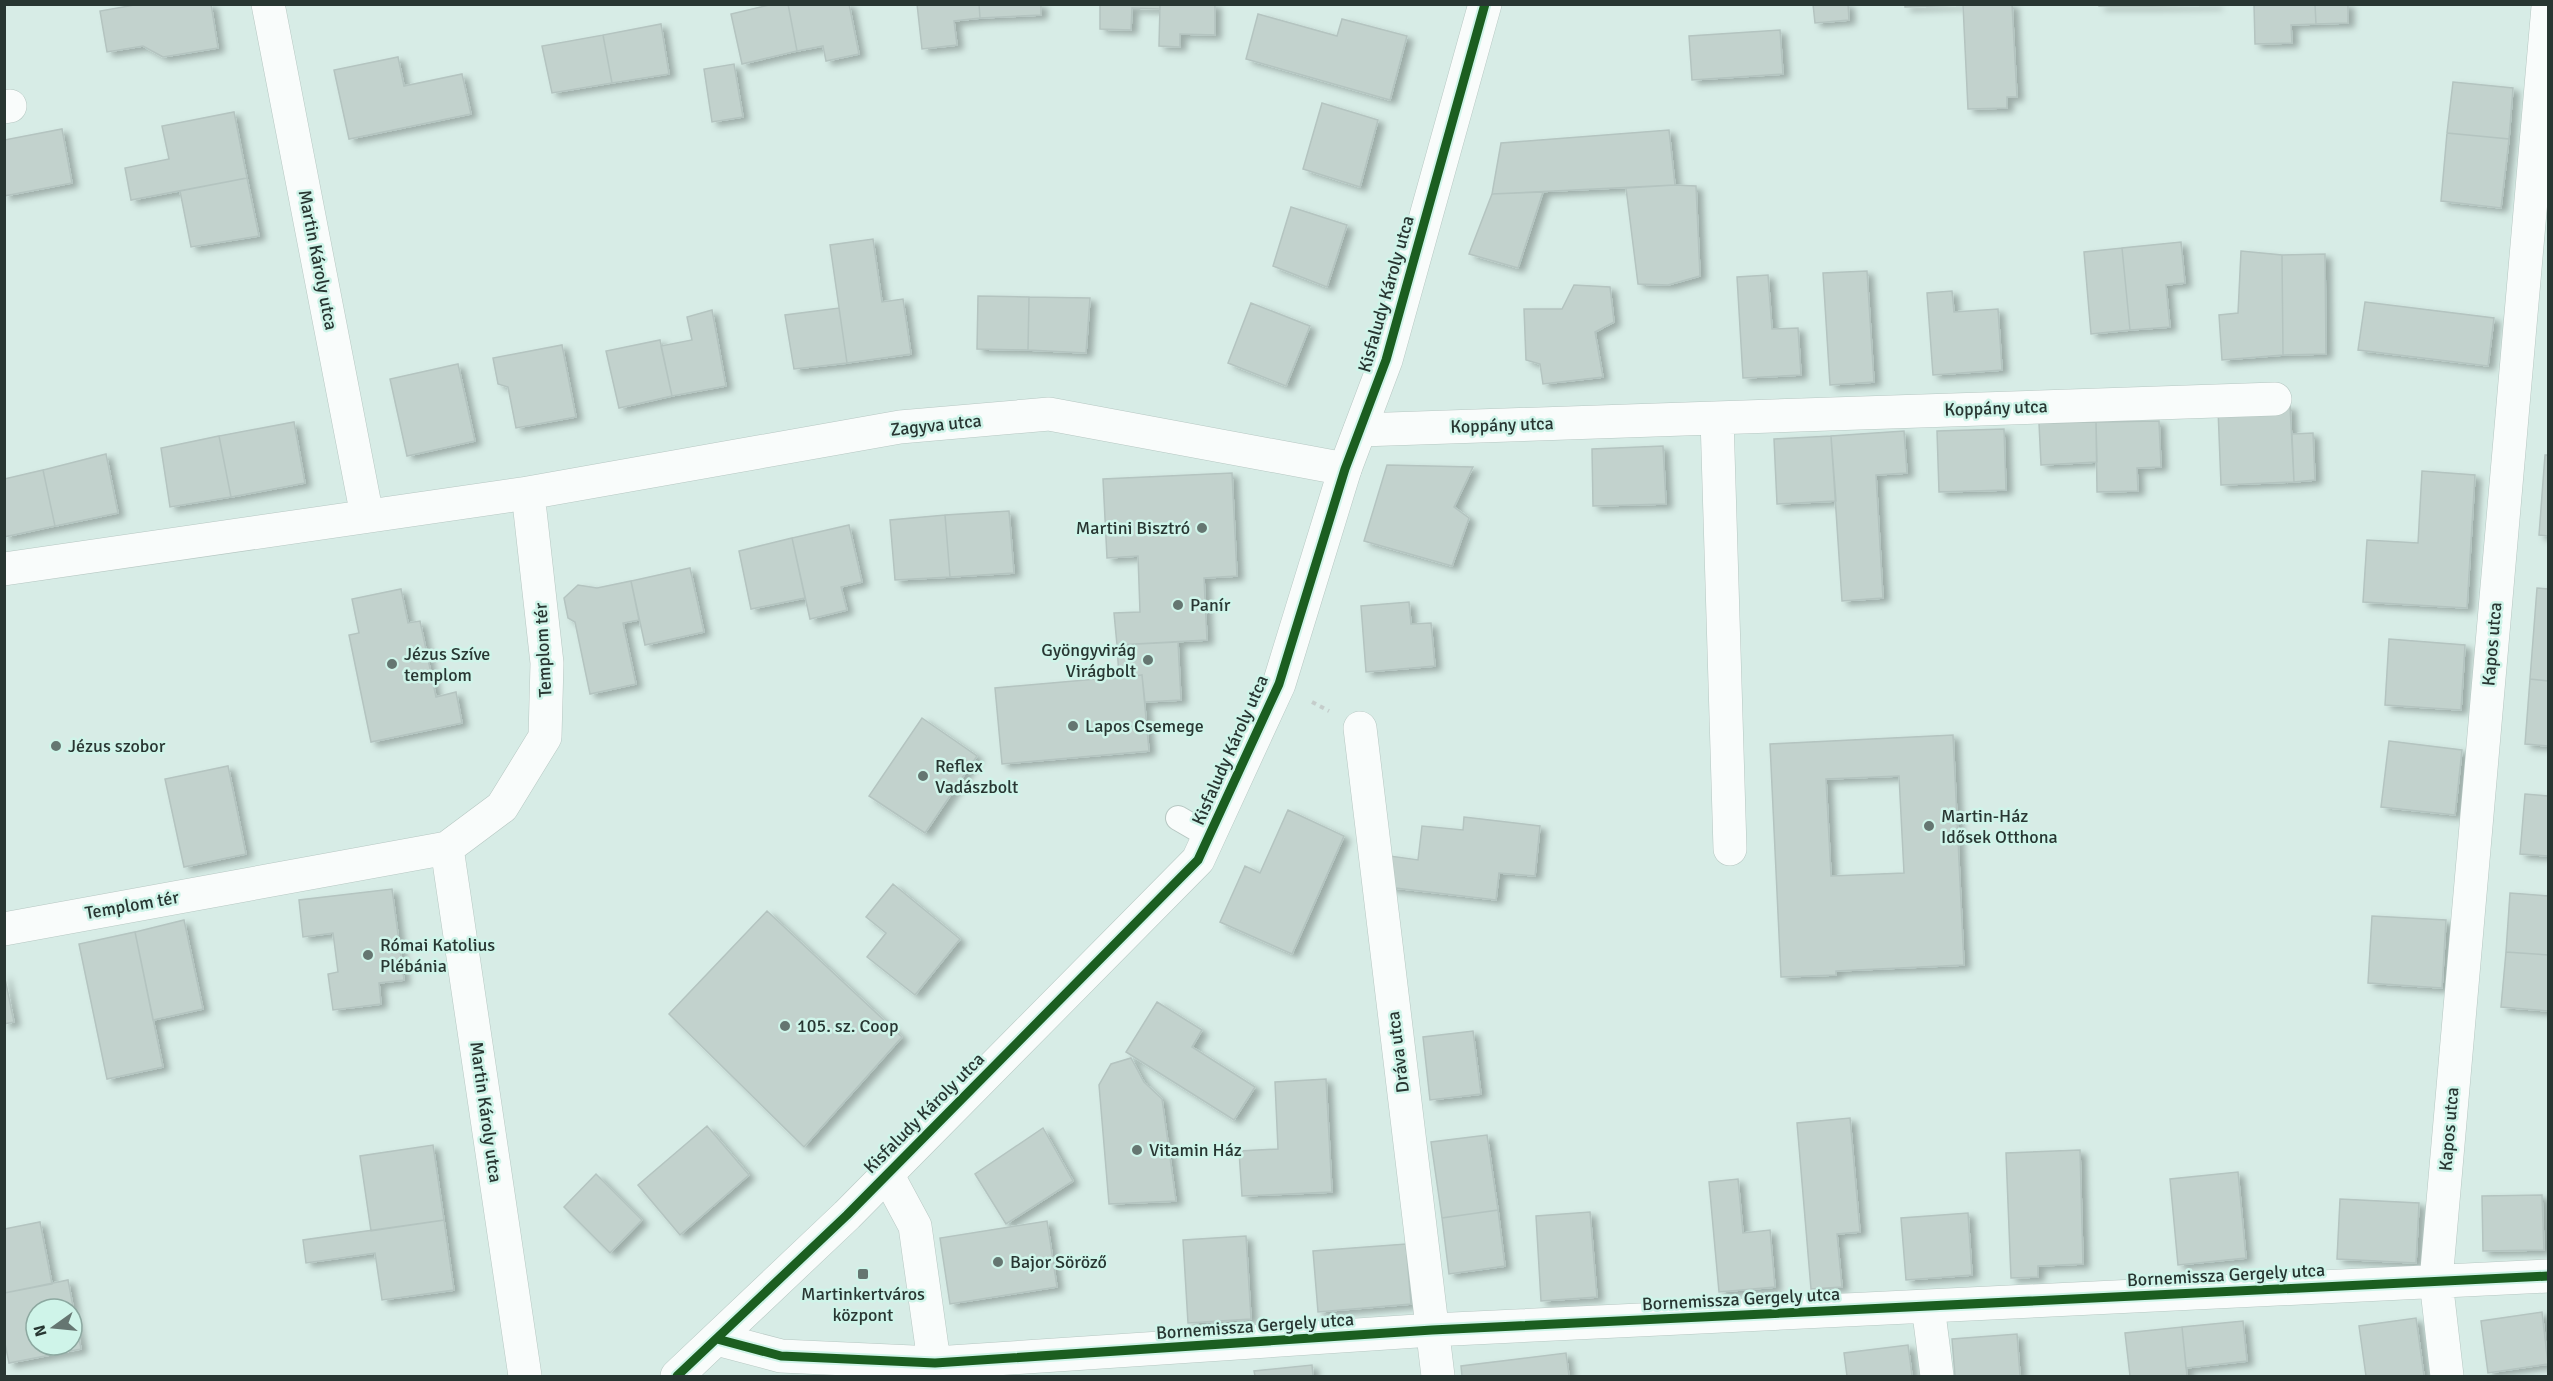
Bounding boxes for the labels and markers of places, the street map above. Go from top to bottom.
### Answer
place label: Martini Bisztró [1076,517,1190,539]
marker: Martini Bisztró [1195,521,1209,535]
place label: Panír [1190,594,1231,616]
marker: Panír [1171,598,1185,612]
place label: Gyöngyvirág Virágbolt [1041,639,1136,682]
place label: Jézus Szíve templom [404,643,490,686]
marker: Gyöngyvirág Virágbolt [1141,653,1155,667]
marker: Jézus Szíve templom [385,657,399,671]
place label: Lapos Csemege [1085,715,1204,737]
marker: Lapos Csemege [1066,719,1080,733]
place label: Jézus szobor [68,735,166,757]
marker: Jézus szobor [49,739,63,753]
place label: Reflex Vadászbolt [935,755,1018,798]
marker: Reflex Vadászbolt [916,769,930,783]
place label: Martin-Ház Idősek Otthona [1941,805,2058,848]
marker: Martin-Ház Idősek Otthona [1922,819,1936,833]
place label: Római Katolius Plébánia [380,934,495,977]
marker: Római Katolius Plébánia [361,948,375,962]
place label: 105. sz. Coop [797,1015,898,1037]
marker: 105. sz. Coop [778,1019,792,1033]
place label: Vitamin Ház [1149,1139,1242,1161]
marker: Vitamin Ház [1130,1143,1144,1157]
place label: Bajor Söröző [1010,1251,1107,1273]
marker: Bajor Söröző [991,1255,1005,1269]
marker: Martinkertváros központ [856,1267,870,1281]
place label: Martinkertváros központ [801,1283,925,1326]

